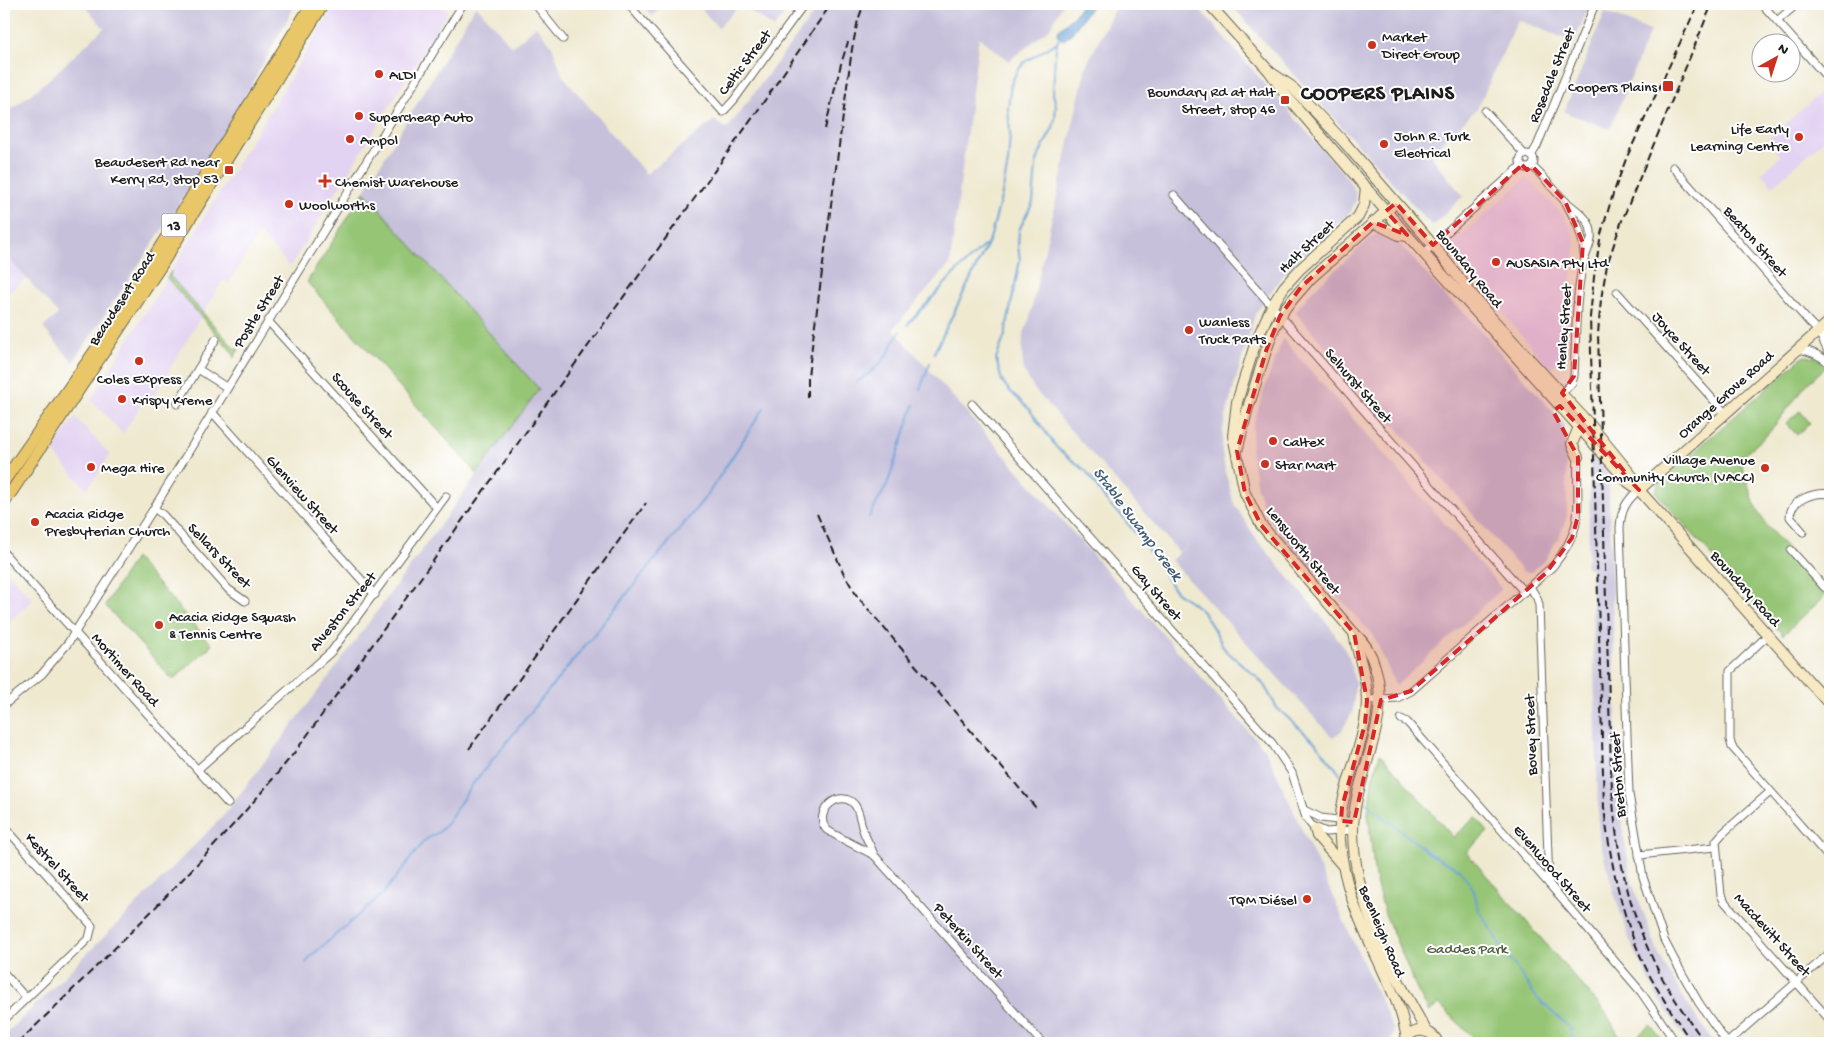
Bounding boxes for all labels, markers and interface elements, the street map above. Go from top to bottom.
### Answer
street label: Rosedale Street [1526,24,1581,126]
street label: Celtic Street [715,25,777,99]
place label: Market Direct Group [1381,29,1460,64]
north arrow [1752,32,1802,82]
marker: Market Direct Group [1366,39,1378,51]
text: N [1774,40,1792,59]
place label: ALDI [389,67,417,85]
marker: ALDI [373,68,385,80]
place label: Coopers Plains [1568,79,1657,97]
marker: Coopers Plains [1661,79,1675,93]
place label: Boundary Rd at Halt Street, stop 46 [1147,84,1277,119]
district label: COOPERS PLAINS [1300,84,1455,107]
marker: Boundary Rd at Halt Street, stop 46 [1279,94,1291,106]
place label: Supercheap Auto [369,109,474,127]
marker: Supercheap Auto [353,110,365,122]
place label: Life Early Learning Centre [1690,121,1790,156]
place label: John R. Turk Electrical [1394,128,1471,163]
marker: Life Early Learning Centre [1793,131,1805,143]
place label: Ampol [360,132,398,150]
marker: Ampol [344,133,356,145]
marker: John R. Turk Electrical [1378,138,1390,150]
place label: Beaudesert Rd near Kerry Rd, stop 53 [94,154,221,189]
marker: Beaudesert Rd near Kerry Rd, stop 53 [223,164,235,176]
place label: Chemist Warehouse [335,174,459,192]
marker: Chemist Warehouse [319,175,331,187]
place label: Woolworths [299,197,376,215]
marker: Woolworths [283,198,295,210]
street label: Beaton Street [1718,202,1791,283]
road number: 13 [162,214,186,236]
street label: Halt Street [1276,216,1340,278]
street label: Boundary Road [1431,226,1506,313]
street label: Beaudesert Road [85,248,160,350]
place label: AUSASIA Pty Ltd [1506,255,1609,273]
marker: AUSASIA Pty Ltd [1490,256,1502,268]
street label: Postle Street [230,271,290,353]
street label: Henley Street [1553,282,1577,370]
street label: Joyce Street [1647,309,1715,381]
place label: Wanless Truck Parts [1198,314,1266,349]
marker: Wanless Truck Parts [1183,324,1195,336]
street label: Selhurst Street [1320,345,1396,429]
street label: Orange Grove Road [1675,347,1779,443]
marker: Coles Express [133,355,145,367]
street label: Scouse Street [327,369,397,445]
place label: Coles Express [97,371,182,389]
place label: Krispy Kreme [132,392,213,410]
marker: Krispy Kreme [116,393,128,405]
place label: Caltex [1283,434,1325,452]
marker: Caltex [1267,435,1279,447]
street label: Glenview Street [261,452,343,540]
place label: Village Avenue Community Church (VACC) [1596,452,1755,487]
place label: Star Mart [1275,457,1337,475]
marker: Star Mart [1259,458,1271,470]
place label: Mega Hire [101,460,165,478]
marker: Mega Hire [85,461,97,473]
marker: Village Avenue Community Church (VACC) [1759,462,1771,474]
water label: Stable Swamp Creek [1088,465,1186,587]
street label: Lensworth Street [1261,503,1345,600]
place label: Acacia Ridge Presbyterian Church [44,506,170,541]
marker: Acacia Ridge Presbyterian Church [29,516,41,528]
street label: Sellars Street [183,520,256,594]
street label: Boundary Road [1705,547,1784,632]
street label: Gay Street [1126,561,1186,627]
street label: Alveston Street [306,568,382,655]
place label: Acacia Ridge Squash & Tennis Centre [169,609,296,644]
marker: Acacia Ridge Squash & Tennis Centre [153,619,165,631]
street label: Mortimer Road [87,630,163,712]
street label: Bovey Street [1522,692,1542,777]
street label: Breton Street [1607,730,1631,819]
street label: Evenwood Street [1508,822,1596,918]
street label: Kestrel Street [21,830,94,908]
street label: Beenleigh Road [1353,882,1409,981]
street label: Macdevitt Street [1729,890,1815,982]
place label: TQM Diésel [1229,892,1297,910]
marker: TQM Diésel [1301,893,1313,905]
street label: Peterkin Street [928,899,1008,984]
park label: Gaddes Park [1427,941,1509,959]

